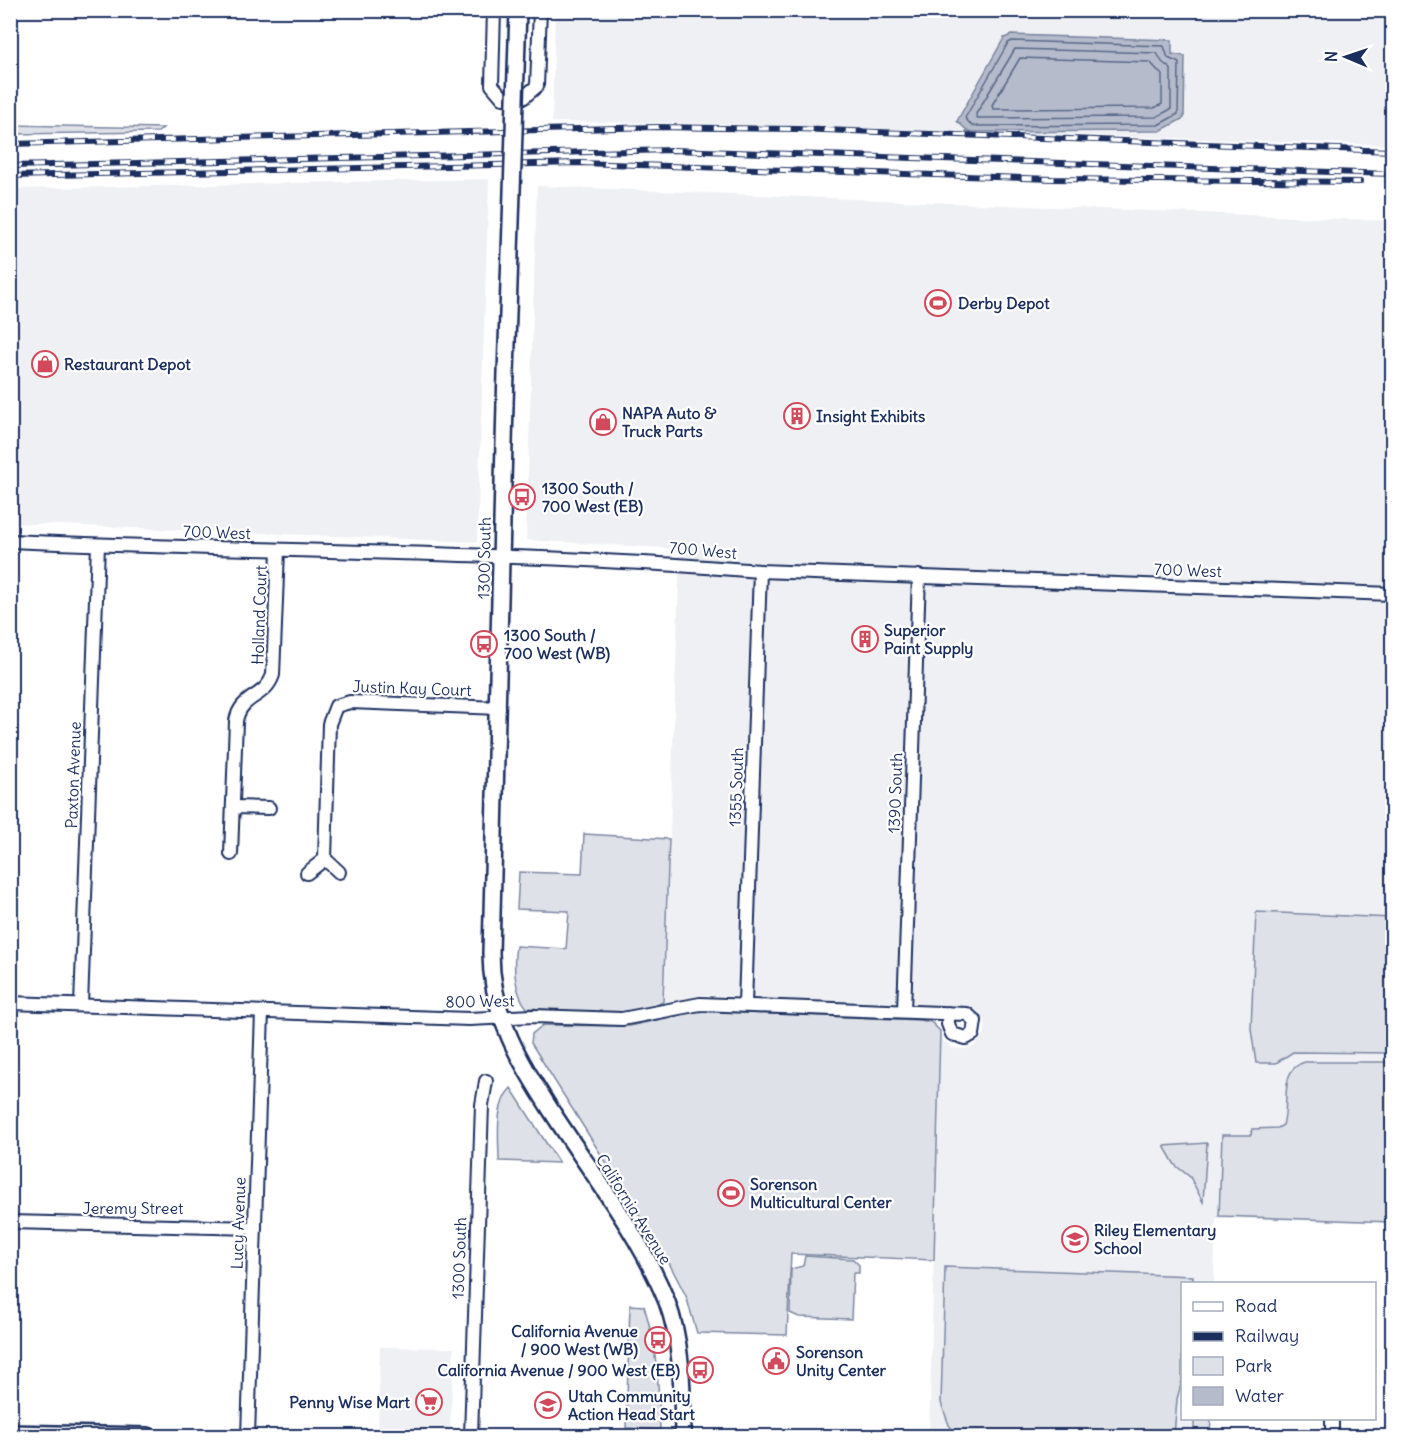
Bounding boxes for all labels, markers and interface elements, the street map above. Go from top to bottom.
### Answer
north arrow [1316,27,1376,87]
text: N [1321,51,1341,62]
sports icon: Derby Depot [923,288,953,318]
place label: Derby Depot [958,293,1050,314]
shop icon: Restaurant Depot [30,349,60,379]
place label: Restaurant Depot [64,354,191,375]
building icon: Insight Exhibits [782,401,812,431]
place label: NAPA Auto & Truck Parts [622,403,717,441]
place label: Insight Exhibits [816,406,925,427]
shop icon: NAPA Auto & Truck Parts [588,407,618,437]
place label: 1300 South / 700 West (EB) [542,478,643,517]
bus stop icon: 1300 South / 700 West (EB) [507,482,537,512]
street label: 1300 South [473,517,495,599]
street label: 700 West [183,521,252,543]
street label: 700 West [668,537,738,563]
street label: 700 West [1154,559,1223,581]
street label: Holland Court [247,564,271,665]
place label: Superior Paint Supply [884,620,973,659]
building icon: Superior Paint Supply [850,624,880,654]
place label: 1300 South / 700 West (WB) [504,625,610,664]
bus stop icon: 1300 South / 700 West (WB) [469,629,499,659]
street label: Justin Kay Court [352,676,472,700]
street label: Paxton Avenue [61,721,85,829]
street label: 1355 South [725,747,747,827]
street label: 1390 South [884,752,906,834]
street label: 800 West [445,990,515,1012]
street label: California Avenue [592,1150,676,1268]
place label: Sorenson Multicultural Center [750,1174,892,1212]
street label: Lucy Avenue [226,1176,250,1270]
sports icon: Sorenson Multicultural Center [716,1178,746,1208]
street label: Jeremy Street [83,1198,184,1218]
street label: 1300 South [448,1217,470,1299]
place label: Riley Elementary School [1094,1220,1216,1258]
school or university icon: Riley Elementary School [1060,1224,1090,1254]
legend [1181,1282,1376,1420]
text: Road [1235,1294,1278,1317]
place label: California Avenue / 900 West (WB) [511,1321,638,1360]
text: Railway [1235,1324,1299,1347]
bus stop icon: California Avenue / 900 West (WB) [643,1325,673,1355]
place label: Sorenson Unity Center [796,1342,887,1381]
public building icon: Sorenson Unity Center [761,1346,791,1376]
text: Park [1235,1354,1272,1377]
bus stop icon: California Avenue / 900 West (EB) [685,1355,715,1385]
place label: California Avenue / 900 West (EB) [438,1360,680,1381]
text: Water [1235,1384,1285,1407]
place label: Utah Community Action Head Start [568,1386,695,1424]
supermarket icon: Penny Wise Mart [414,1387,444,1417]
school or university icon: Utah Community Action Head Start [533,1390,563,1420]
place label: Penny Wise Mart [289,1392,411,1413]

